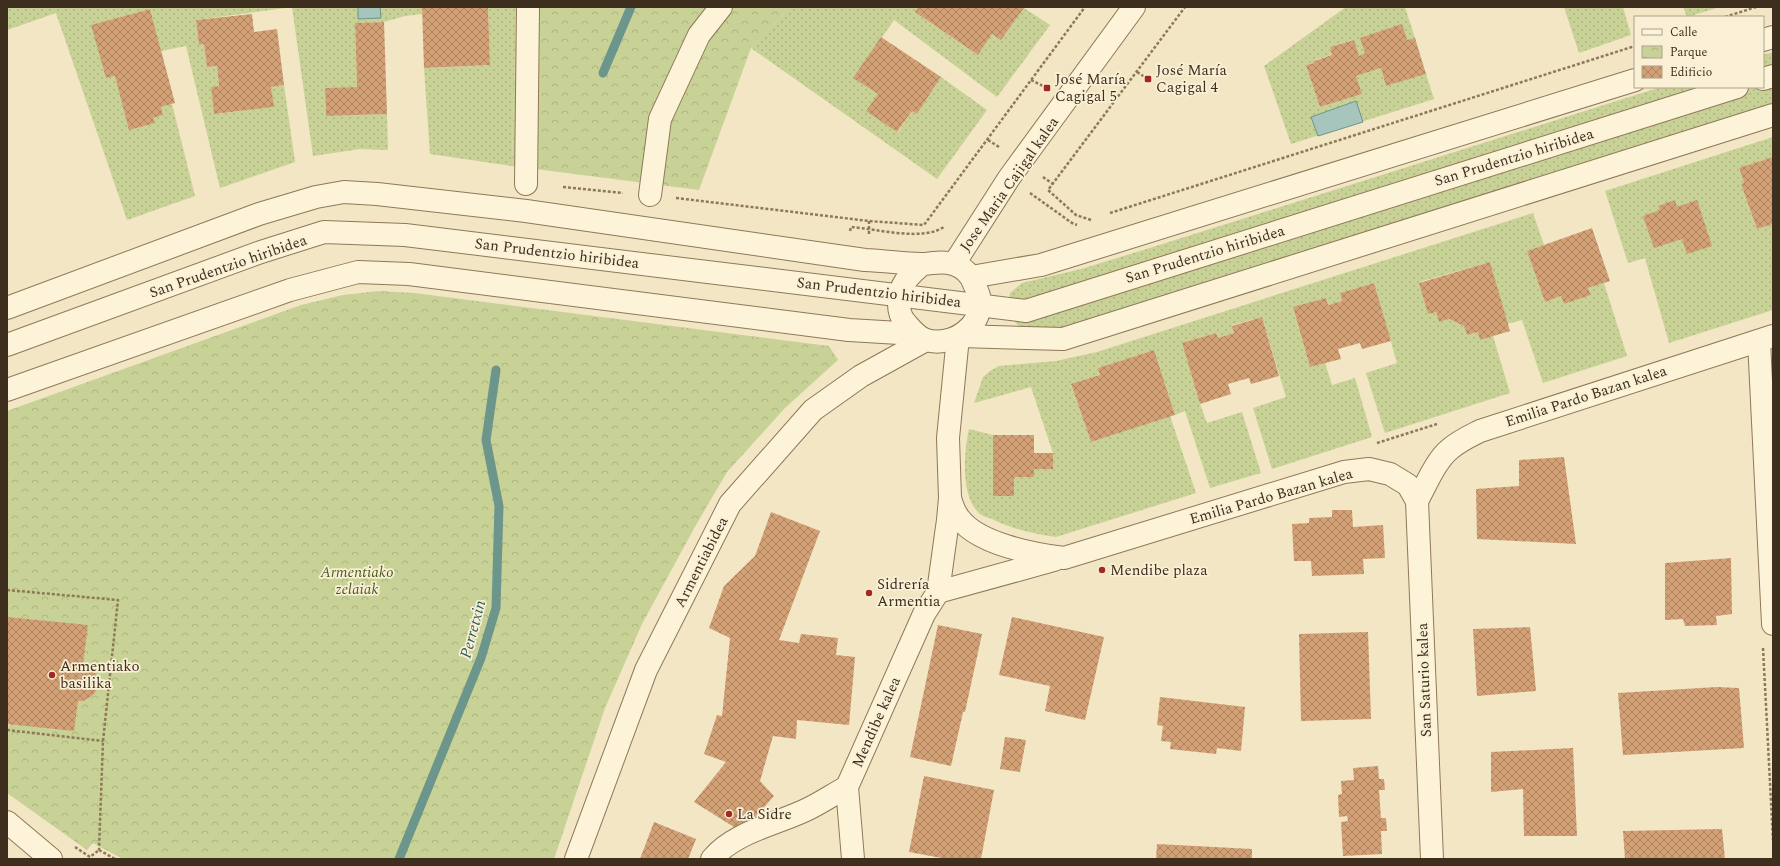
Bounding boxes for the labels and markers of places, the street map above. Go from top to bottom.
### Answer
place label: José María Cagigal 4 [1156,59,1228,99]
place label: José María Cagigal 5 [1055,68,1127,108]
marker: José María Cagigal 4 [1143,74,1153,84]
marker: José María Cagigal 5 [1042,83,1052,93]
place label: Mendibe plaza [1110,559,1208,582]
marker: Mendibe plaza [1097,565,1107,575]
place label: Sidrería Armentia [877,573,941,613]
marker: Sidrería Armentia [864,588,874,598]
place label: Armentiako basilika [60,655,140,695]
marker: Armentiako basilika [47,670,57,680]
place label: La Sidre [737,803,792,826]
marker: La Sidre [724,809,734,819]

